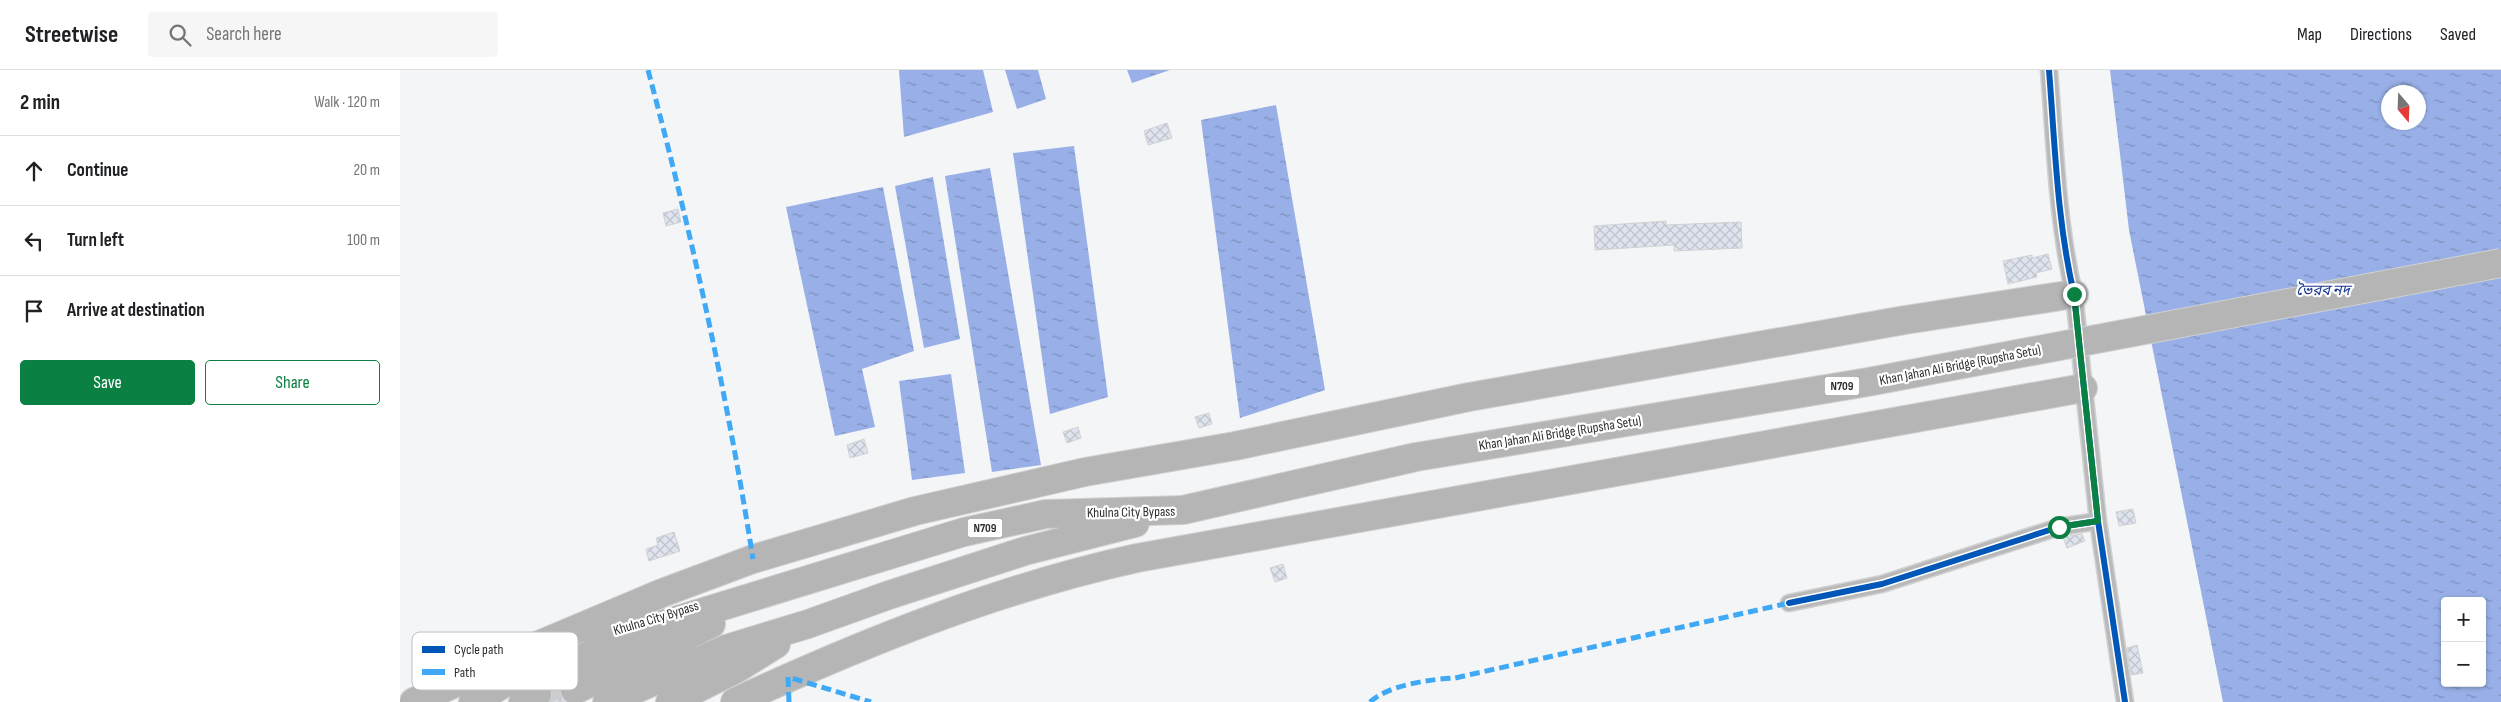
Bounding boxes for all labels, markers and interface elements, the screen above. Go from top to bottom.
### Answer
search box [148,12,498,57]
text: Streetwise [25,20,118,49]
icon: search [166,21,194,49]
text: Search here [206,23,282,46]
text: Map [2297,24,2322,45]
text: Directions [2350,24,2412,45]
text: Saved [2440,24,2476,45]
north arrow [2381,85,2426,130]
text: 2 min [20,90,60,115]
text: Walk · 120 m [314,93,380,112]
icon: ahead [20,157,48,185]
text: Continue [67,159,128,182]
text: 20 m [353,161,380,180]
icon: left [20,227,48,255]
text: Turn left [67,229,124,252]
text: 100 m [347,231,380,250]
water label: ভৈরব নদ [2296,281,2352,300]
route end [2063,283,2086,306]
icon: arrive [20,297,48,325]
text: Arrive at destination [67,299,205,322]
street label: Khan Jahan Ali Bridge (Rupsha Setu) [1878,341,2042,389]
button: Save [20,360,195,405]
button: Share [205,360,380,405]
road number: N709 [1824,376,1860,396]
street label: Khan Jahan Ali Bridge (Rupsha Setu) [1478,412,1642,454]
street label: Khulna City Bypass [1087,503,1175,521]
route start [2048,516,2071,539]
road number: N709 [968,518,1002,538]
street label: Khulna City Bypass [611,597,701,639]
map controls [2441,597,2486,687]
button: + [2441,597,2486,642]
legend [412,632,578,690]
text: Cycle path [454,641,504,658]
button: − [2441,642,2486,687]
text: Path [454,664,475,681]

